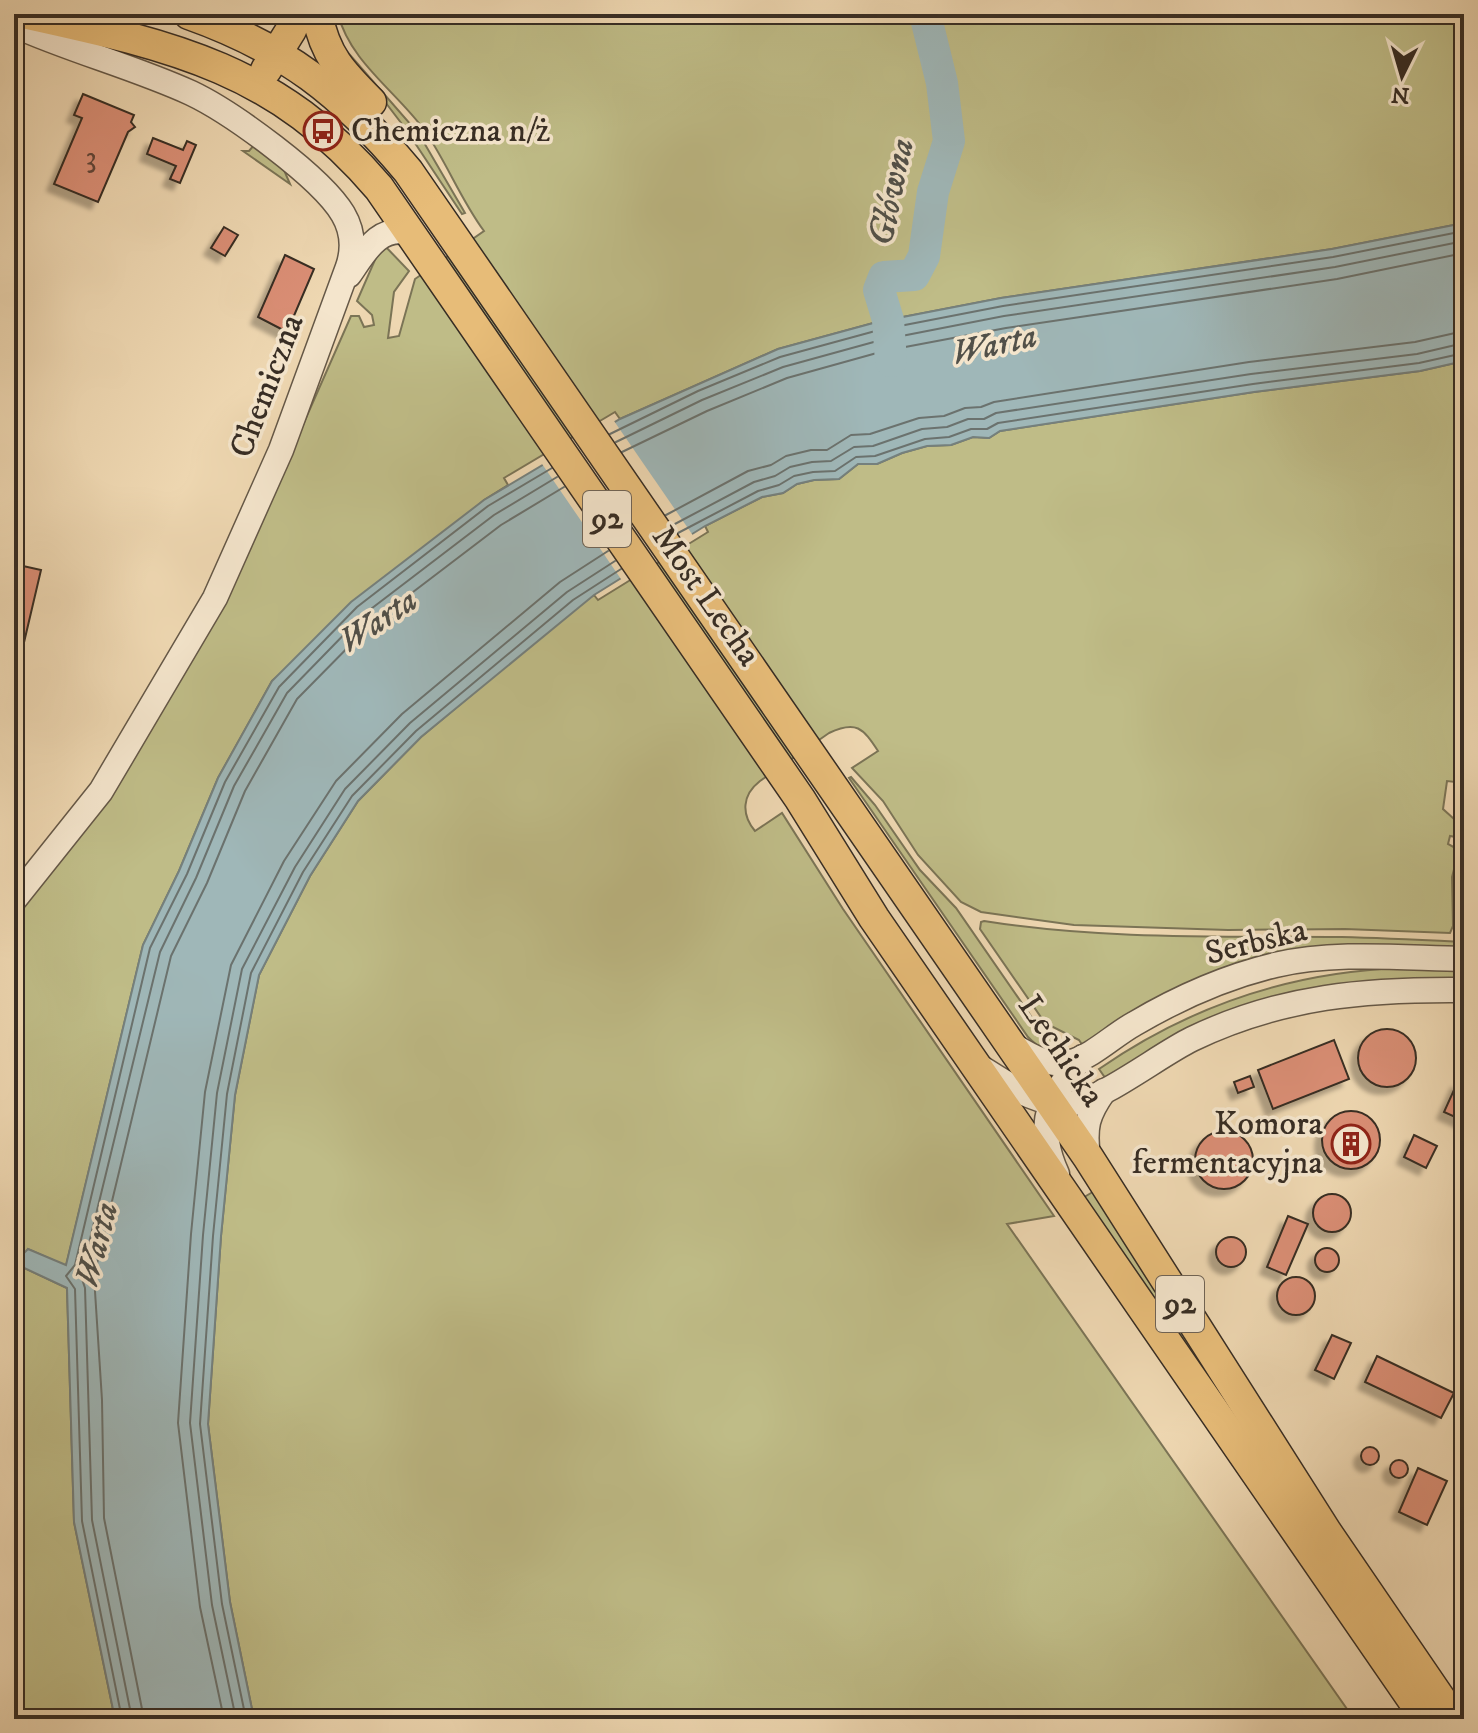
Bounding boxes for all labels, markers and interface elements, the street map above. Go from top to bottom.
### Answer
north arrow [1362,36,1442,116]
text: N [1390,80,1411,109]
bus stop icon: Chemiczna n/ż [302,110,344,152]
place label: Chemiczna n/ż [351,110,551,152]
water label: Główna [859,134,925,250]
house number: 3 [85,140,97,177]
street label: Chemiczna [220,308,314,464]
water label: Warta [947,313,1041,377]
road number: 92 [583,491,631,547]
street label: Most Lecha [642,518,770,675]
water label: Warta [329,578,427,664]
street label: Serbska [1201,909,1312,975]
street label: Lechicka [1008,987,1114,1115]
place label: Komora fermentacyjna [1132,1103,1324,1184]
building icon: Komora fermentacyjna [1330,1123,1372,1165]
water label: Warta [65,1198,129,1292]
road number: 92 [1156,1276,1204,1332]

